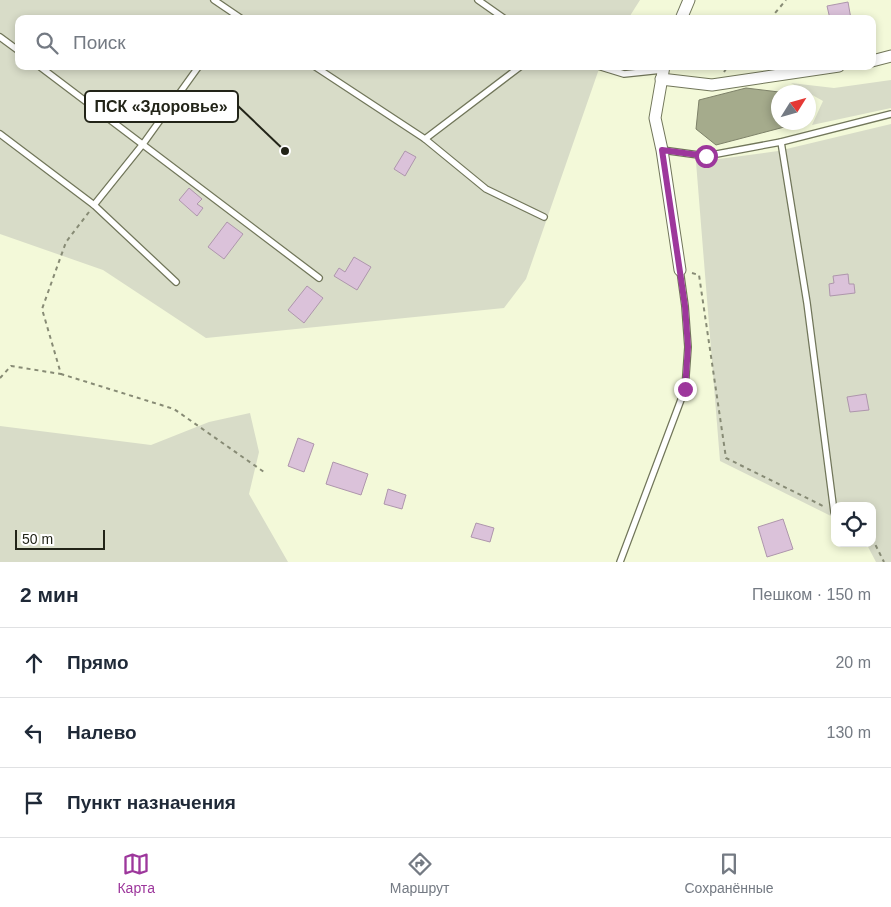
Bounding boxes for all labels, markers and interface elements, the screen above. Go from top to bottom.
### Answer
search box [15,15,876,70]
icon: search [33,29,61,57]
text: Поиск [73,32,126,53]
north arrow [771,85,816,130]
callout: ПСК «Здоровье» [85,91,238,122]
text: ПСК «Здоровье» [94,98,228,115]
route start [695,145,718,168]
route end [674,378,697,401]
map controls [831,502,876,547]
button: locate [831,502,876,547]
scale bar [15,527,105,550]
text: 50 m [22,531,53,547]
text: 2 мин [20,583,79,606]
text: Пешком · 150 m [752,586,871,603]
icon: ahead [20,649,48,677]
text: Прямо [67,652,129,673]
text: 20 m [835,654,871,671]
icon: left [20,719,48,747]
text: Налево [67,722,137,743]
text: 130 m [827,724,871,741]
icon: arrive [20,789,48,817]
text: Пункт назначения [67,792,236,813]
tab: Карта [117,850,155,896]
tab: Маршрут [390,850,450,896]
tab: Сохранённые [684,850,774,896]

